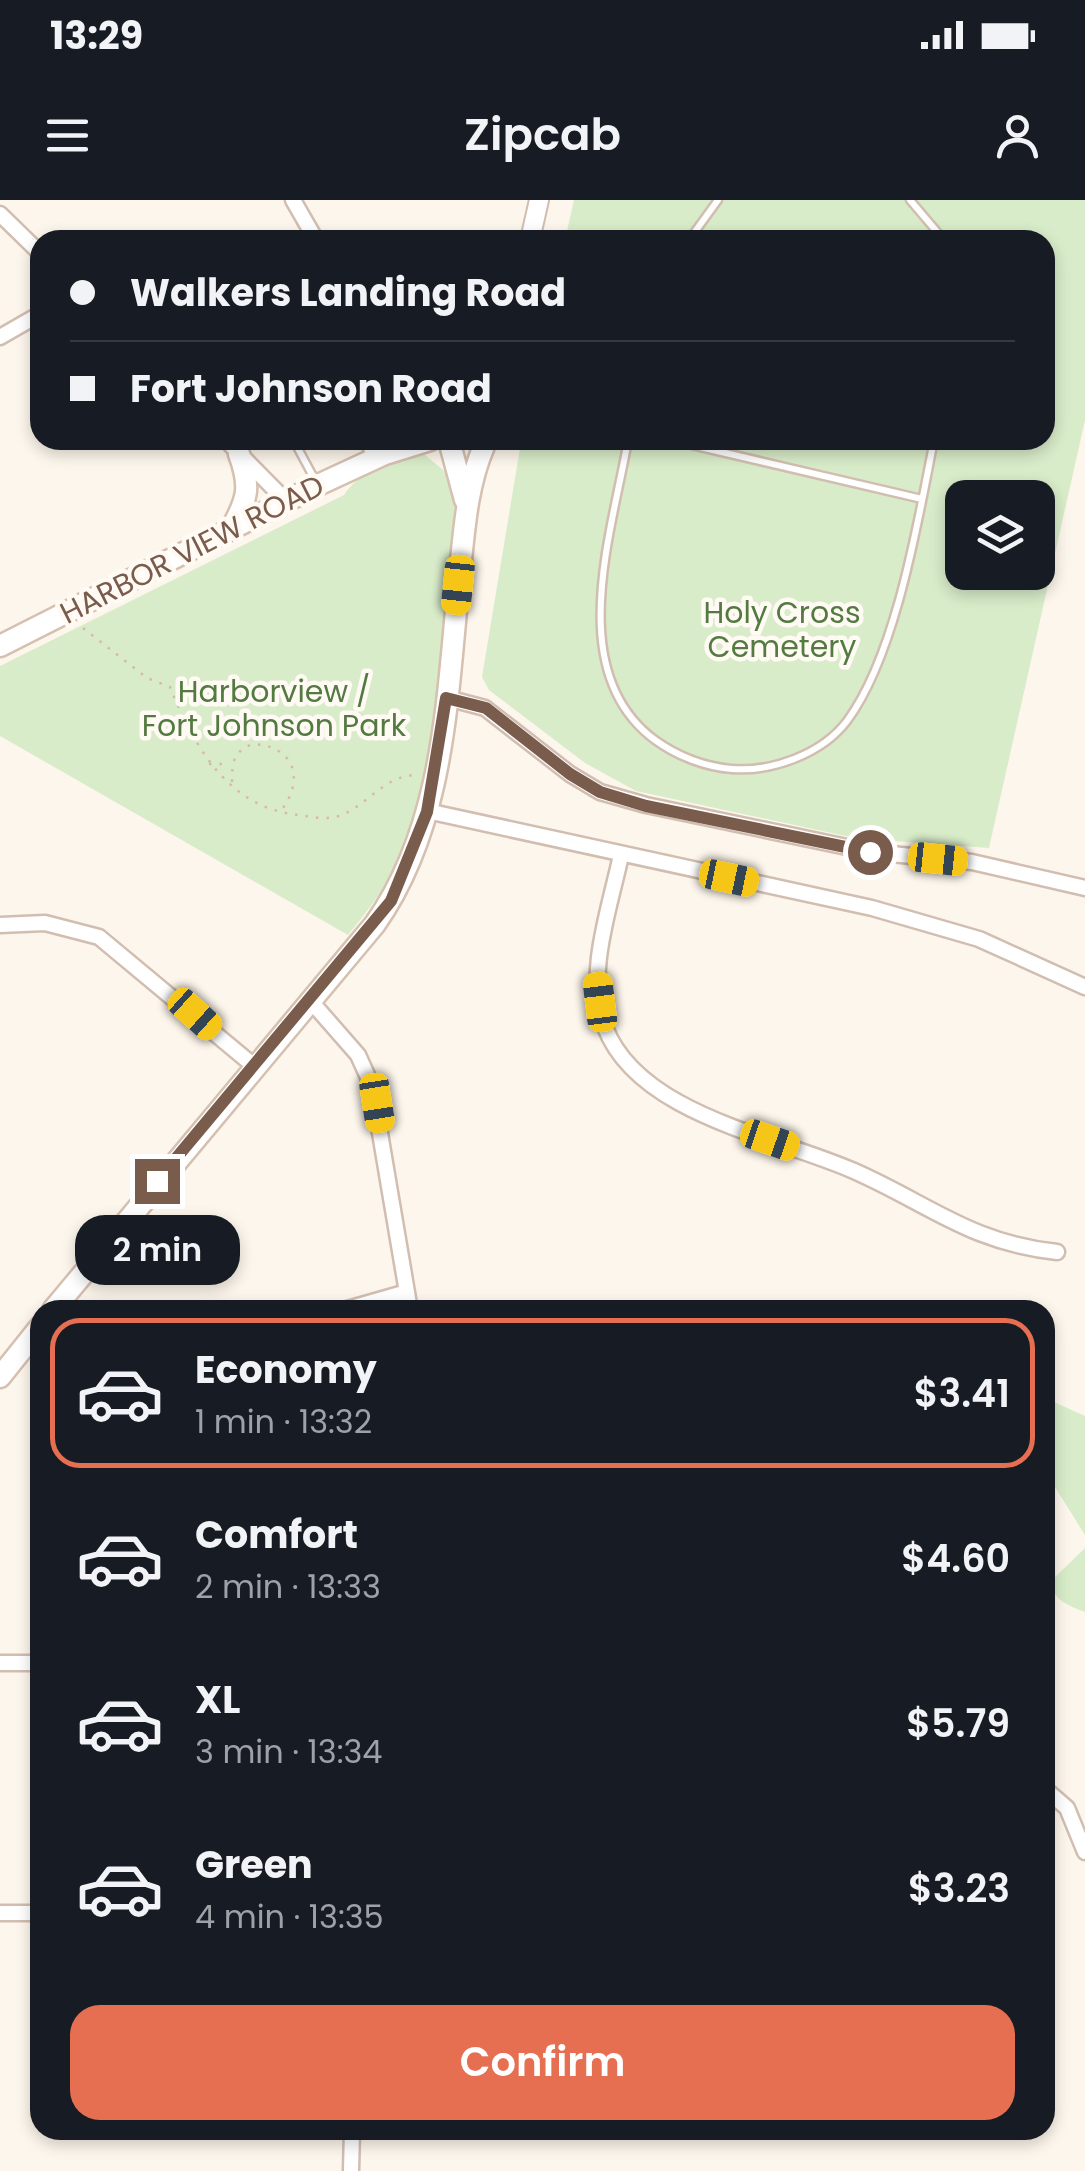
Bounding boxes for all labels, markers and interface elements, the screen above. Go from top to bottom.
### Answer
text: 13:29 [50,9,143,62]
text: Zipcab [464,103,621,166]
icon: menu [40,108,95,163]
icon: person [990,108,1045,163]
text: Walkers Landing Road [130,266,566,319]
text: Fort Johnson Road [130,362,492,415]
street label: HARBOR VIEW ROAD [53,464,331,634]
map controls [945,480,1055,590]
button: layers [945,480,1055,590]
car [440,554,476,616]
park label: Holy Cross Cemetery [703,591,861,668]
park label: Harborview / Fort Johnson Park [142,670,407,747]
route start [848,830,893,875]
car [907,841,969,877]
car [697,857,761,899]
car [581,970,619,1034]
car [163,983,227,1045]
car [357,1071,397,1135]
car [737,1116,803,1164]
route end [135,1159,180,1204]
callout: 2 min [74,1216,240,1286]
text: 2 min [113,1227,202,1272]
text: Economy [195,1343,377,1396]
icon: car [75,1348,165,1438]
text: $3.41 [914,1367,1010,1420]
text: 1 min · 13:32 [195,1399,372,1444]
text: Comfort [195,1508,358,1561]
icon: car [75,1513,165,1603]
text: $4.60 [901,1532,1010,1585]
text: 2 min · 13:33 [195,1564,381,1609]
text: XL [195,1673,240,1726]
icon: car [75,1678,165,1768]
text: $5.79 [906,1697,1010,1750]
text: 3 min · 13:34 [195,1729,382,1774]
text: Green [195,1838,313,1891]
icon: car [75,1843,165,1933]
text: $3.23 [908,1862,1010,1915]
text: 4 min · 13:35 [195,1894,384,1939]
button: Confirm [70,2005,1015,2120]

